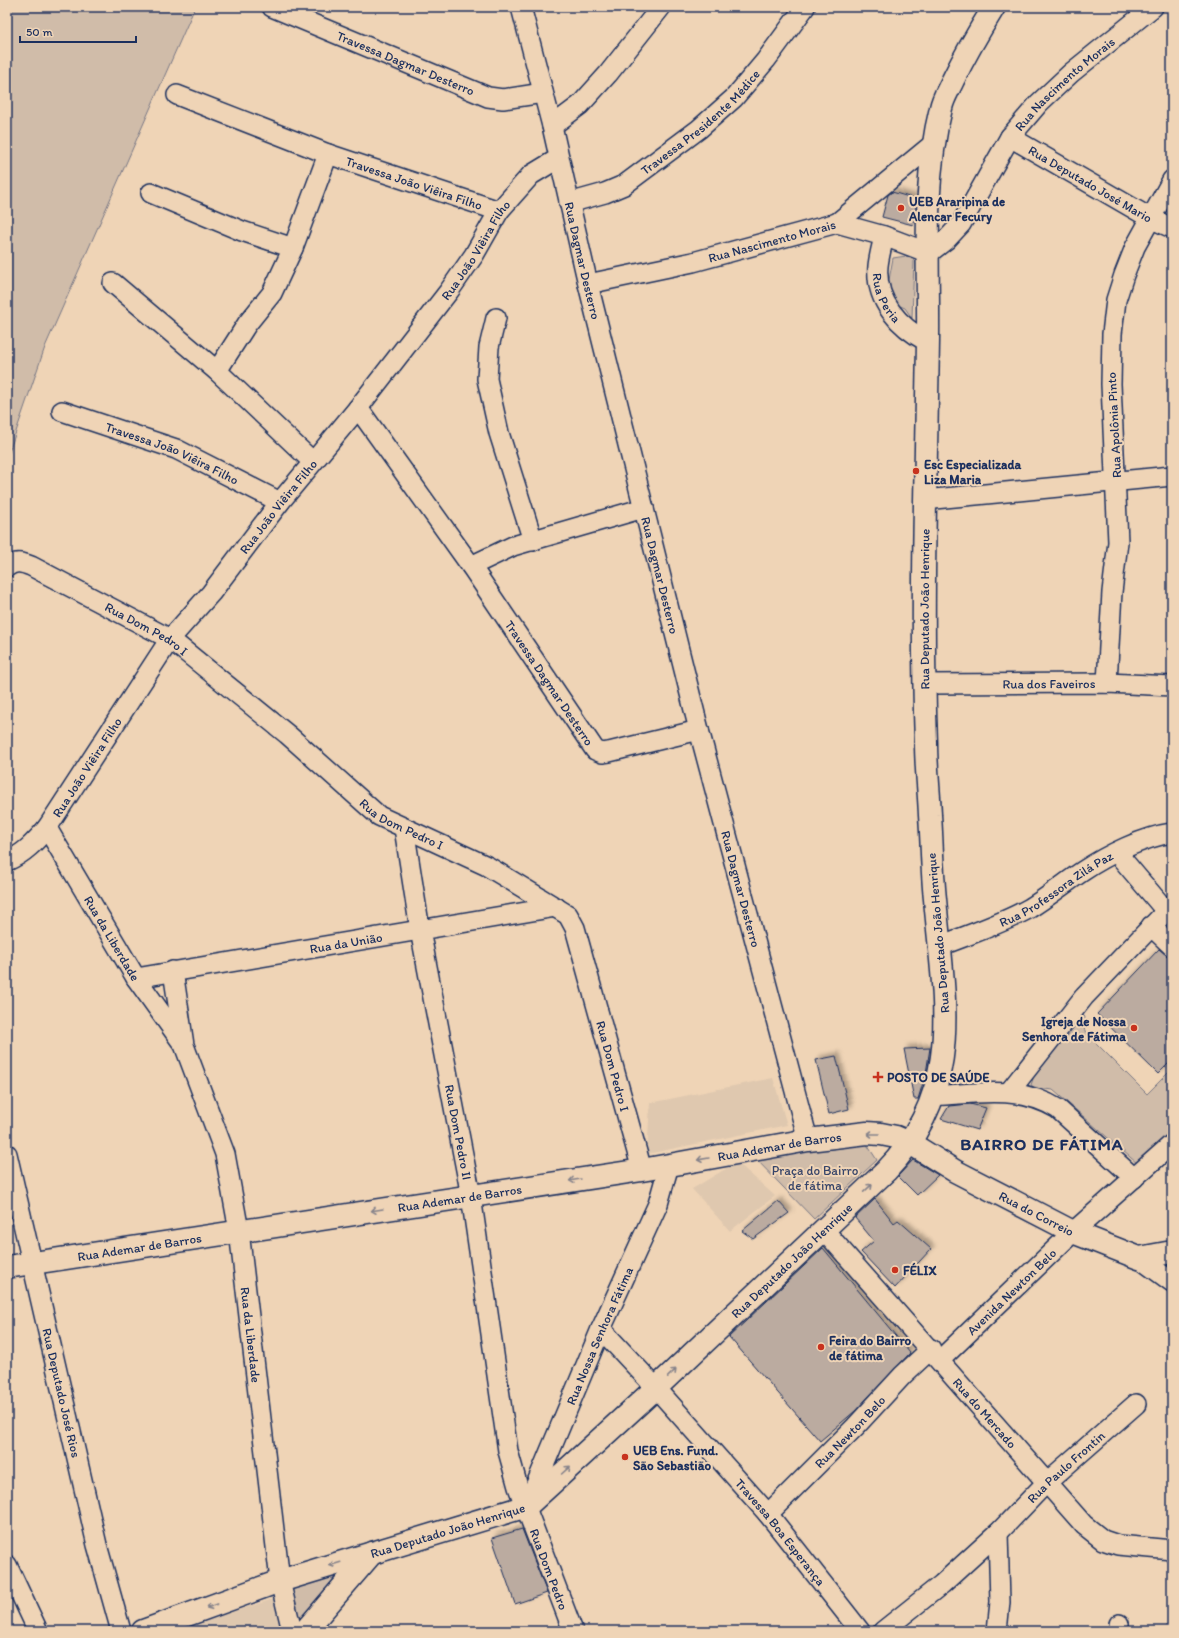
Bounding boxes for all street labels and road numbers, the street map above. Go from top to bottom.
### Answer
street label: Travessa Dagmar Desterro [335,27,477,98]
street label: Rua Nascimento Morais [1011,33,1118,134]
street label: Travessa Presidente Médice [637,66,762,178]
street label: Rua Deputado José Mario [1026,142,1155,225]
street label: Travessa João Viêira Filho [344,153,485,213]
street label: Rua João Viêira Filho [438,196,513,303]
street label: Rua Dagmar Desterro [562,200,604,321]
street label: Rua Nascimento Morais [706,216,837,265]
street label: Rua Peria [870,272,904,326]
street label: Rua Apolônia Pinto [1104,371,1124,478]
street label: Travessa João Viêira Filho [104,419,242,487]
street label: Rua João Viêira Filho [236,456,320,556]
street label: Rua Dagmar Desterro [639,515,682,636]
street label: Rua Deputado João Henrique [916,529,932,690]
street label: Rua Dom Pedro I [103,599,191,658]
street label: Travessa Dagmar Desterro [502,617,597,749]
street label: Rua dos Faveiros [1002,676,1096,691]
street label: Rua João Viêira Filho [49,714,125,820]
street label: Rua Dom Pedro I [357,795,446,852]
street label: Rua Dagmar Desterro [719,829,764,949]
street label: Rua Professora Zilá Paz [997,848,1115,930]
street label: Rua Deputado João Henrique [924,852,952,1014]
street label: Rua da Liberdade [81,893,143,983]
street label: Rua da União [309,929,384,956]
street label: Rua Dom Pedro I [594,1019,633,1113]
street label: Rua Dom Pedro II [442,1083,475,1181]
street label: Rua Ademar de Barros [716,1129,843,1164]
street label: Rua Ademar de Barros [397,1181,523,1215]
street label: Rua do Correio [997,1188,1077,1239]
street label: Rua Deputado João Henrique [728,1200,855,1321]
street label: Rua Ademar de Barros [76,1230,203,1264]
street label: Avenida Newton Belo [964,1245,1059,1338]
street label: Rua Nossa Senhora Fátima [563,1264,636,1407]
street label: Rua da Liberdade [238,1286,264,1384]
street label: Rua Deputado José Rios [40,1327,84,1459]
street label: Rua do Mercado [950,1375,1020,1451]
street label: Rua Newton Belo [811,1392,888,1471]
street label: Rua Paulo Frontin [1024,1428,1108,1506]
street label: Travessa Boa Esperança [732,1475,829,1589]
street label: Rua Deputado João Henrique [368,1500,527,1561]
street label: Rua Dom Pedro [527,1526,572,1612]

